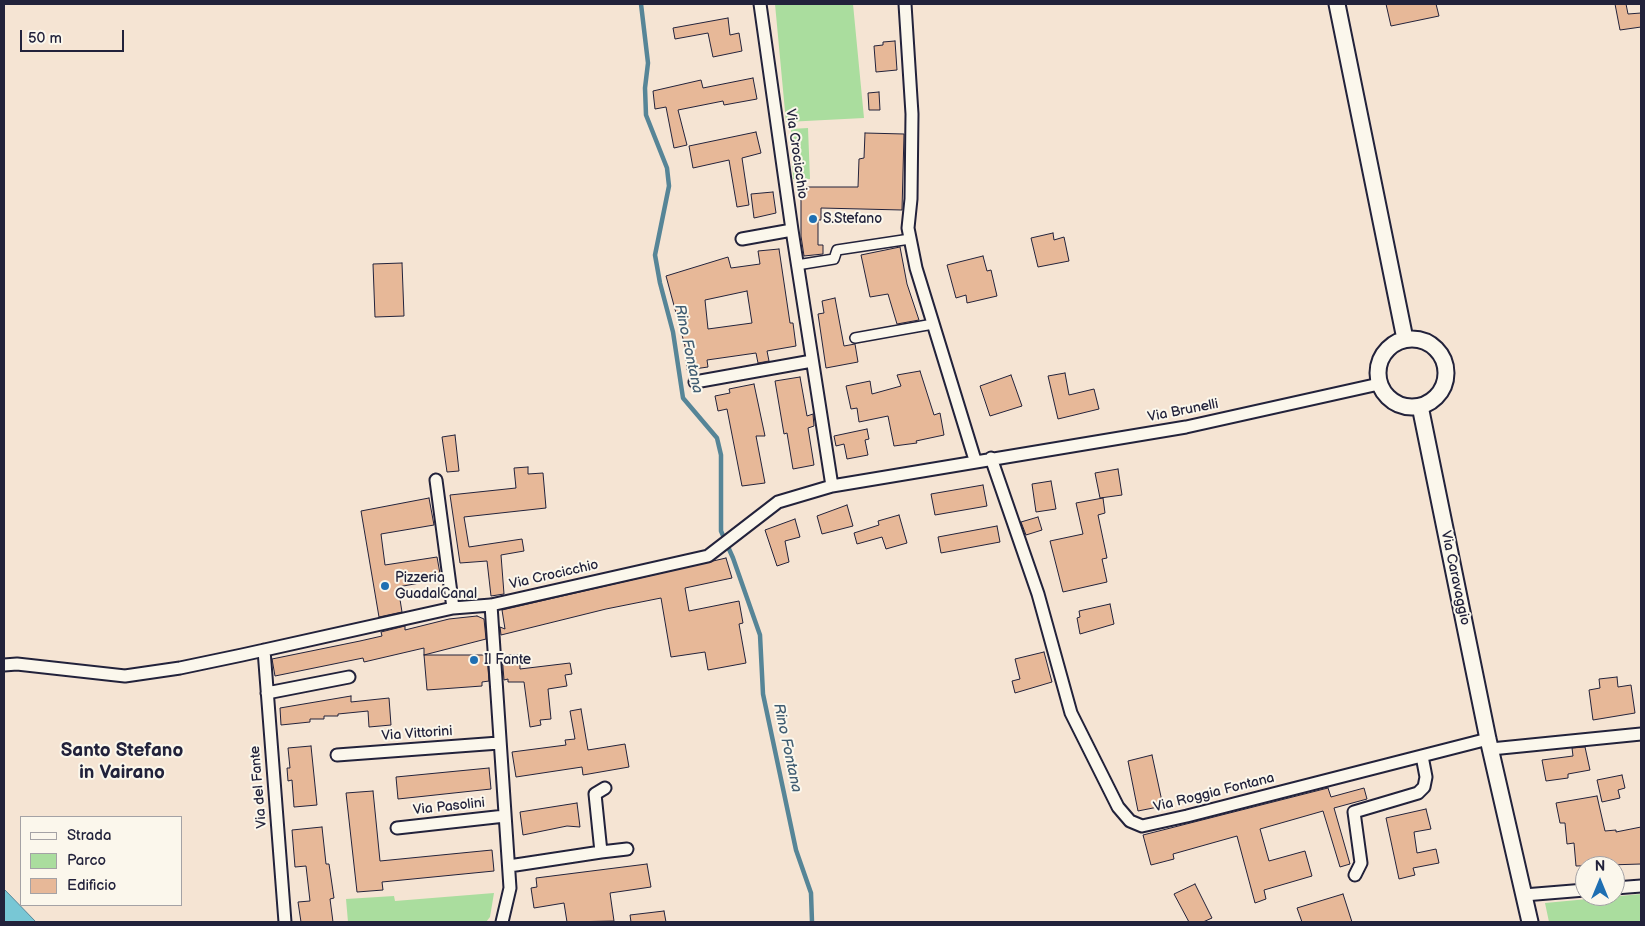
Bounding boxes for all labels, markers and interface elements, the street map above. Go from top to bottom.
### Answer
scale bar [22,20,126,52]
text: 50 m [28,29,62,48]
street label: Via Crocicchio [781,108,811,200]
place label: S.Stefano [823,211,882,227]
marker: S.Stefano [807,213,819,225]
water label: Rino Fontana [670,303,706,395]
street label: Via Brunelli [1146,396,1220,426]
street label: Via Caravaggio [1437,529,1473,627]
street label: Via Crocicchio [508,557,600,593]
place label: Pizzeria GuadalCanal [395,570,477,602]
marker: Pizzeria GuadalCanal [379,580,391,592]
place label: Il Fante [484,652,531,668]
marker: Il Fante [468,654,480,666]
water label: Rino Fontana [769,702,805,794]
street label: Via Vittorini [381,723,453,745]
district label: Santo Stefano in Vairano [61,740,183,784]
street label: Via del Fante [247,745,271,829]
street label: Via Roggia Fontana [1152,770,1276,816]
street label: Via Pasolini [412,795,486,819]
legend [20,816,182,906]
text: Strada [67,826,111,845]
text: Parco [67,851,106,870]
north arrow [1575,856,1625,906]
text: N [1595,858,1605,875]
text: Edificio [67,876,116,895]

